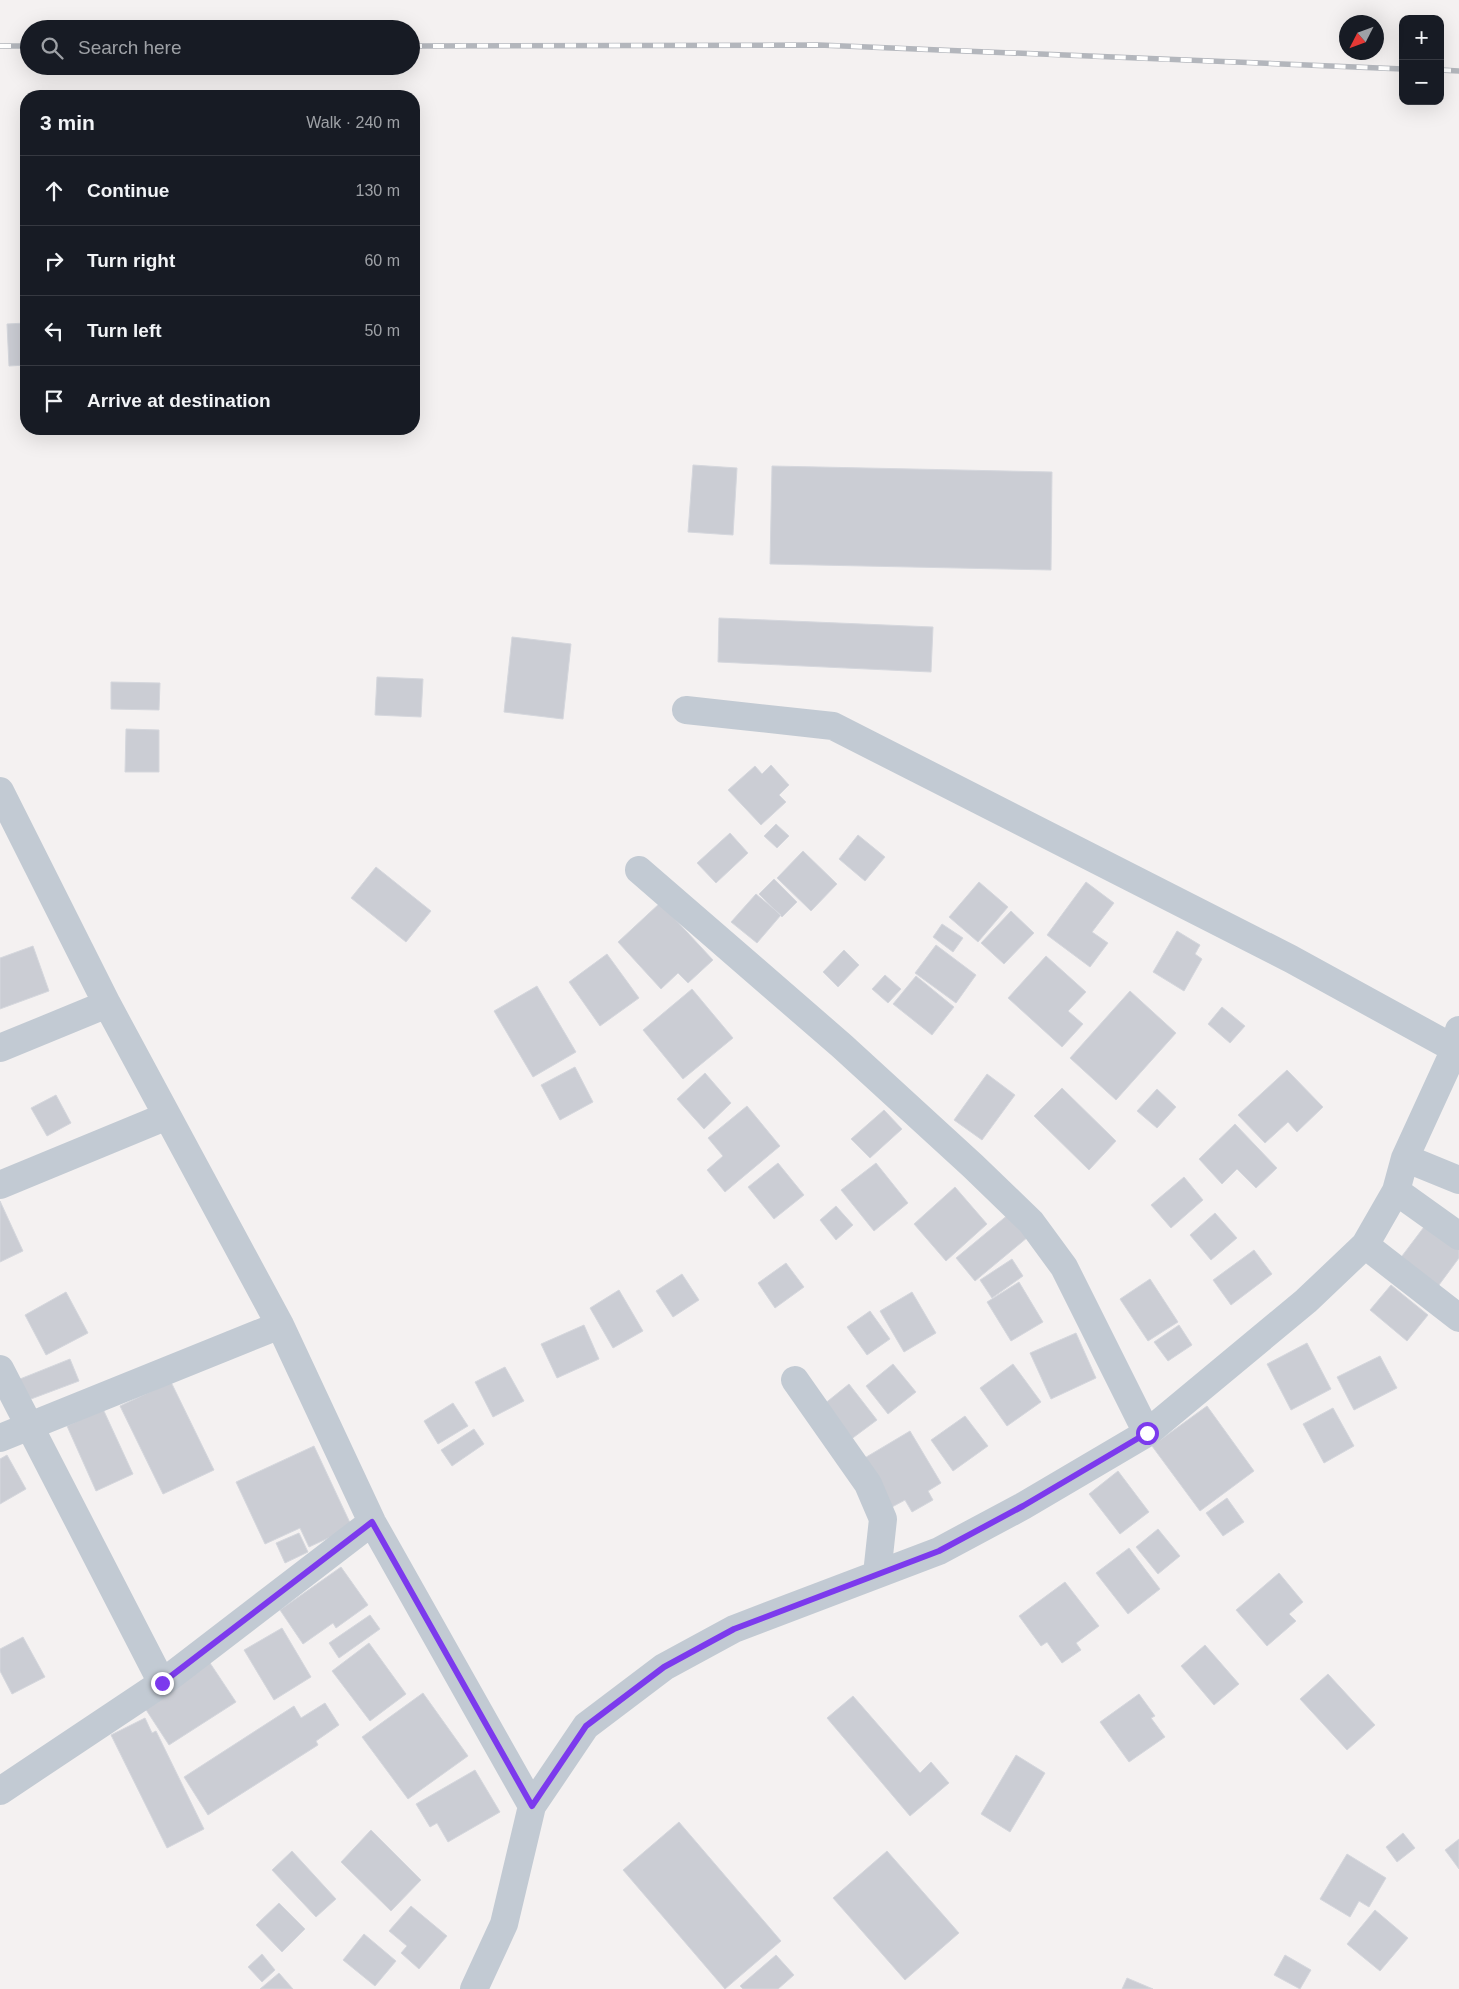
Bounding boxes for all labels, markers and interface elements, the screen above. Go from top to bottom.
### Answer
north arrow [1339,15,1384,60]
map controls [1399,15,1444,105]
button: + [1399,15,1444,60]
search box [20,20,420,75]
icon: search [38,34,66,62]
text: Search here [78,37,182,58]
button: − [1399,60,1444,105]
text: 3 min [40,111,95,134]
text: Walk · 240 m [306,114,400,131]
icon: ahead [40,177,68,205]
text: Continue [87,180,169,201]
text: 130 m [356,182,400,199]
icon: right [40,247,68,275]
text: Turn right [87,250,175,271]
text: 60 m [364,252,400,269]
icon: left [40,317,68,345]
text: Turn left [87,320,162,341]
text: 50 m [364,322,400,339]
icon: arrive [40,387,68,415]
text: Arrive at destination [87,390,271,411]
route start [1136,1422,1159,1445]
route end [151,1672,174,1695]

